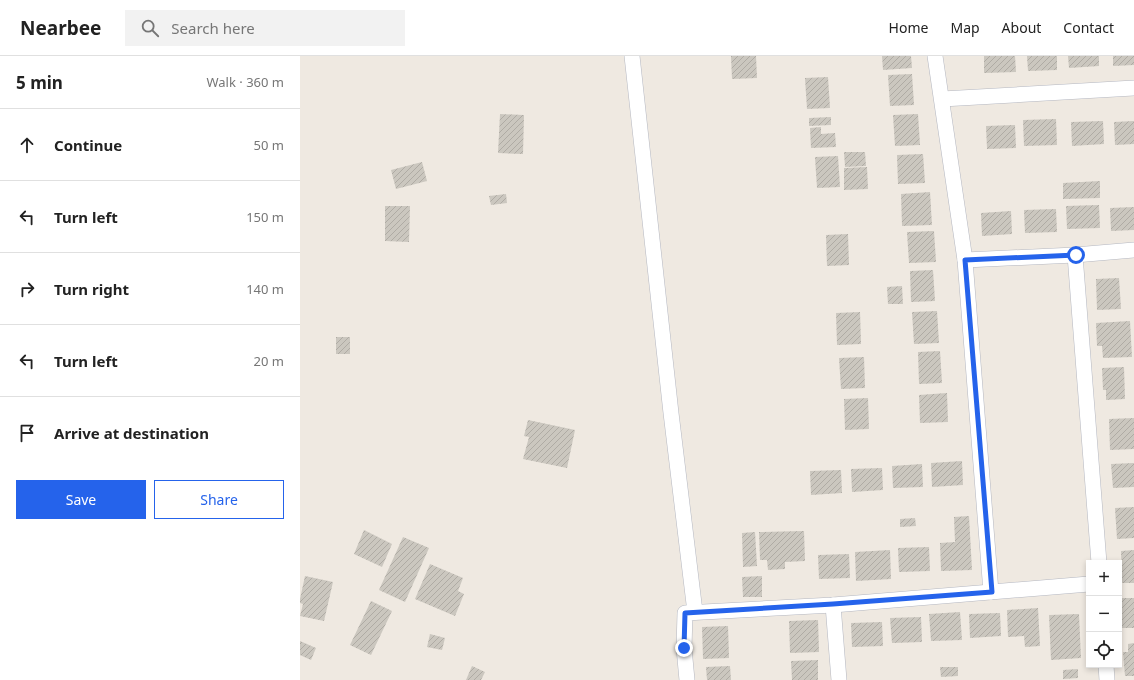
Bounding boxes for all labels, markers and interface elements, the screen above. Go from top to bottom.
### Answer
search box [125,10,405,46]
text: Nearbee [20,15,101,41]
icon: search [139,17,161,39]
text: Search here [171,18,255,38]
text: Home [889,18,928,37]
text: Map [950,18,980,37]
text: About [1002,18,1041,37]
text: Contact [1063,18,1114,37]
text: 5 min [16,71,63,94]
text: Walk · 360 m [206,73,284,91]
icon: ahead [16,134,38,156]
text: Continue [54,135,122,155]
text: 50 m [254,136,284,154]
icon: left [16,206,38,228]
text: Turn left [54,207,118,227]
text: 150 m [246,208,284,226]
route start [1067,246,1085,264]
icon: right [16,278,38,300]
text: Turn right [54,279,129,299]
text: 140 m [246,280,284,298]
icon: left [16,350,38,372]
text: Turn left [54,351,118,371]
text: 20 m [254,352,284,370]
icon: arrive [16,422,38,444]
text: Arrive at destination [54,423,209,443]
button: Save [16,480,146,519]
button: Share [154,480,284,519]
map controls [1086,560,1122,668]
button: + [1086,560,1122,596]
button: − [1086,596,1122,632]
button: locate [1086,632,1122,668]
route end [675,639,693,657]

